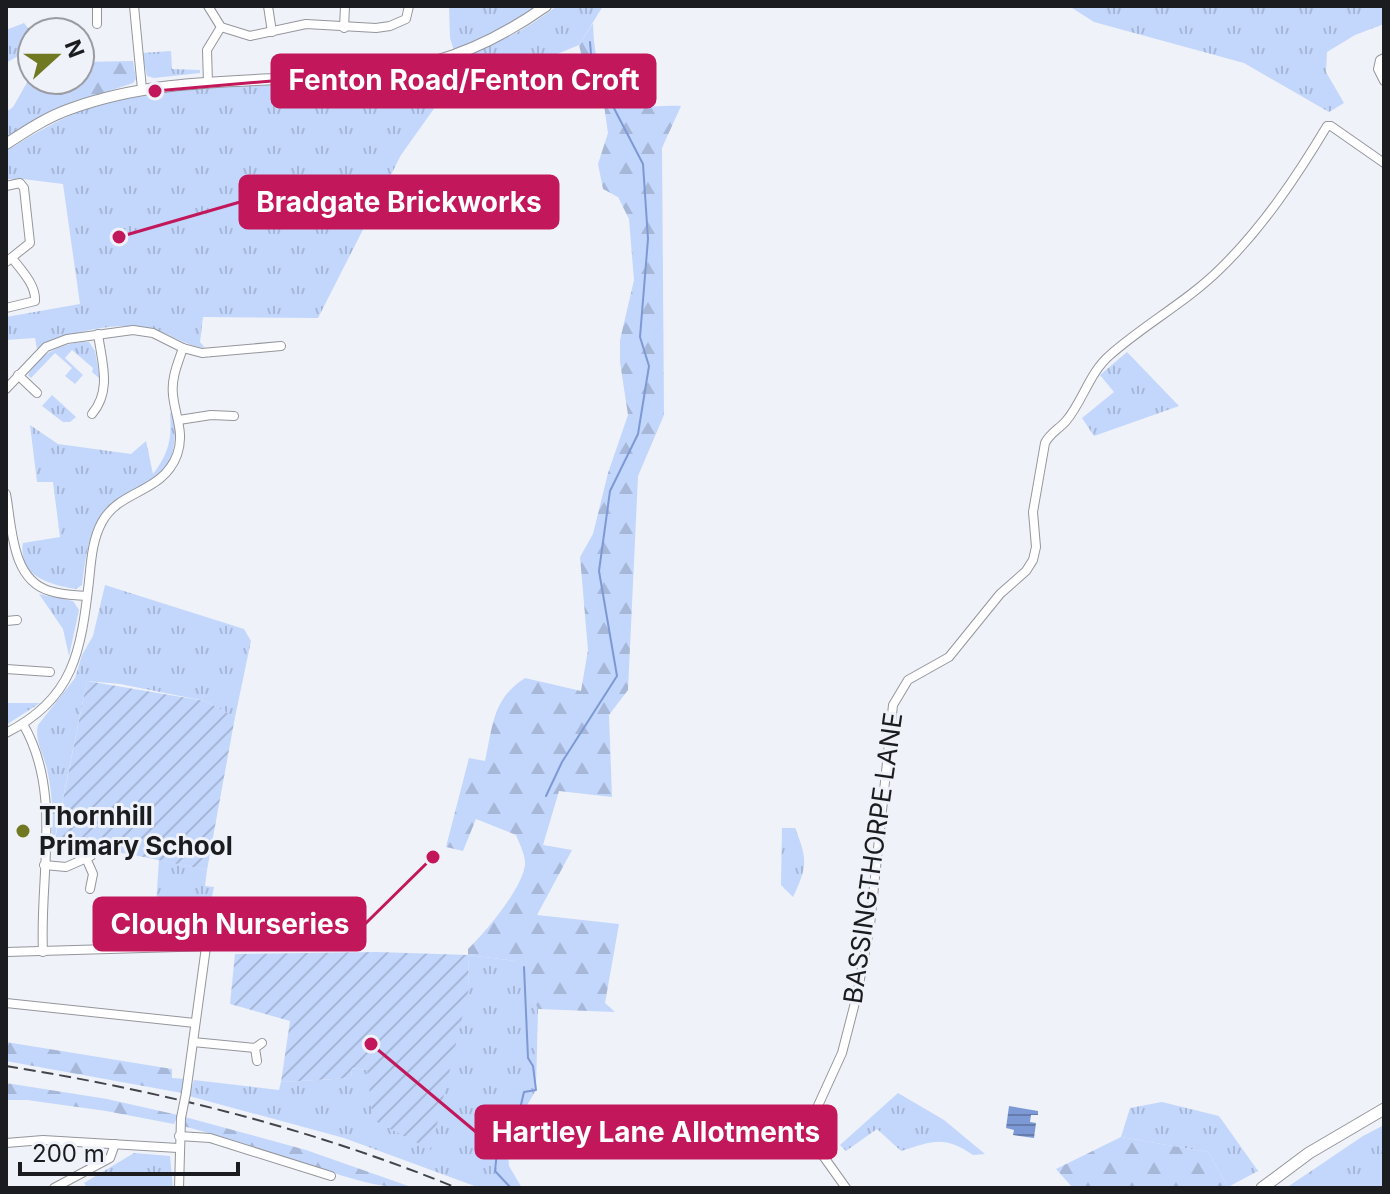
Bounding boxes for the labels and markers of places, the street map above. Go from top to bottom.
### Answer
callout: Fenton Road/Fenton Croft [272,55,655,107]
callout: Bradgate Brickworks [240,176,558,228]
place label: Thornhill Primary School [39,800,233,861]
marker: Thornhill Primary School [14,822,32,840]
callout: Clough Nurseries [94,898,365,950]
callout: Hartley Lane Allotments [476,1106,836,1158]

